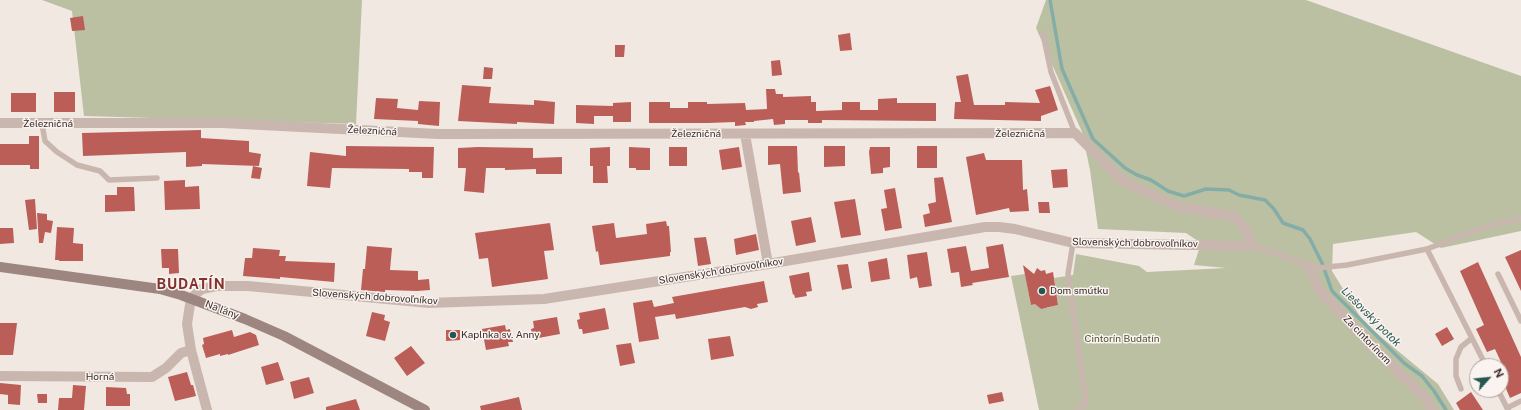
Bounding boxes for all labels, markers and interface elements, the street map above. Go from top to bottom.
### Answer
street label: Železničná [23,118,73,130]
street label: Železničná [347,124,397,138]
street label: Železničná [671,128,721,140]
street label: Železničná [995,128,1045,140]
street label: Slovenských dobrovoľníkov [1072,236,1198,250]
street label: Slovenských dobrovoľníkov [658,255,784,287]
district label: BUDATÍN [156,277,226,293]
water label: Liešovský potok [1338,284,1404,350]
place label: Dom smútku [1050,285,1108,297]
marker: Dom smútku [1037,286,1047,296]
street label: Slovenských dobrovoľníkov [312,287,438,307]
street label: Na lány [204,298,240,322]
street label: Za cintorínom [1341,313,1393,367]
place label: Kaplnka sv. Anny [461,329,540,341]
marker: Kaplnka sv. Anny [448,330,458,340]
park label: Cintorín Budatín [1085,333,1159,345]
north arrow [1469,358,1509,398]
text: N [1491,366,1506,380]
street label: Horná [86,371,114,383]

